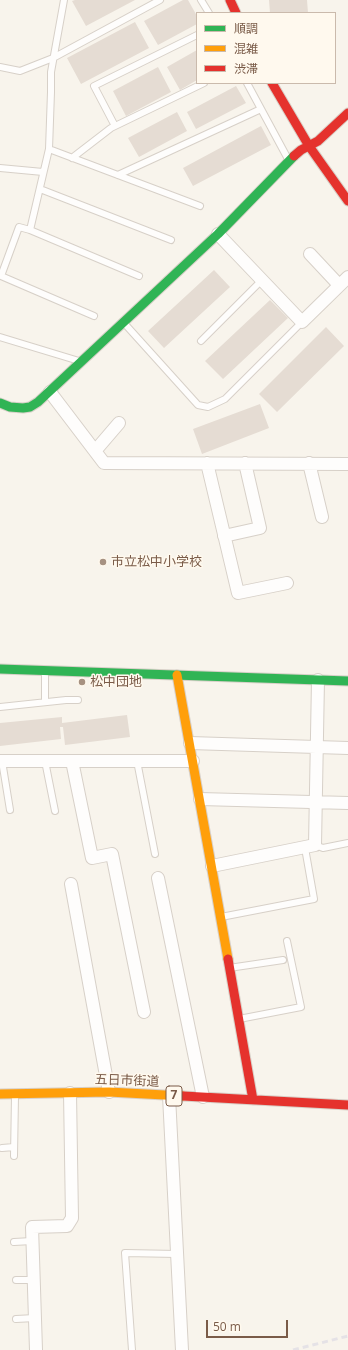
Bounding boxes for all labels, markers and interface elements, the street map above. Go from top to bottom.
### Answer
legend [196,12,336,84]
text: 順調 [234,20,258,37]
text: 混雑 [234,40,258,57]
text: 渋滞 [234,60,258,77]
place label: 市立松中小学校 [111,554,202,570]
marker: 市立松中小学校 [98,557,108,567]
place label: 松中団地 [90,674,142,690]
marker: 松中団地 [77,677,87,687]
street label: 五日市街道 [94,1072,160,1090]
road number: 7 [166,1086,182,1106]
scale bar [208,1312,290,1338]
text: 50 m [213,1318,241,1335]

